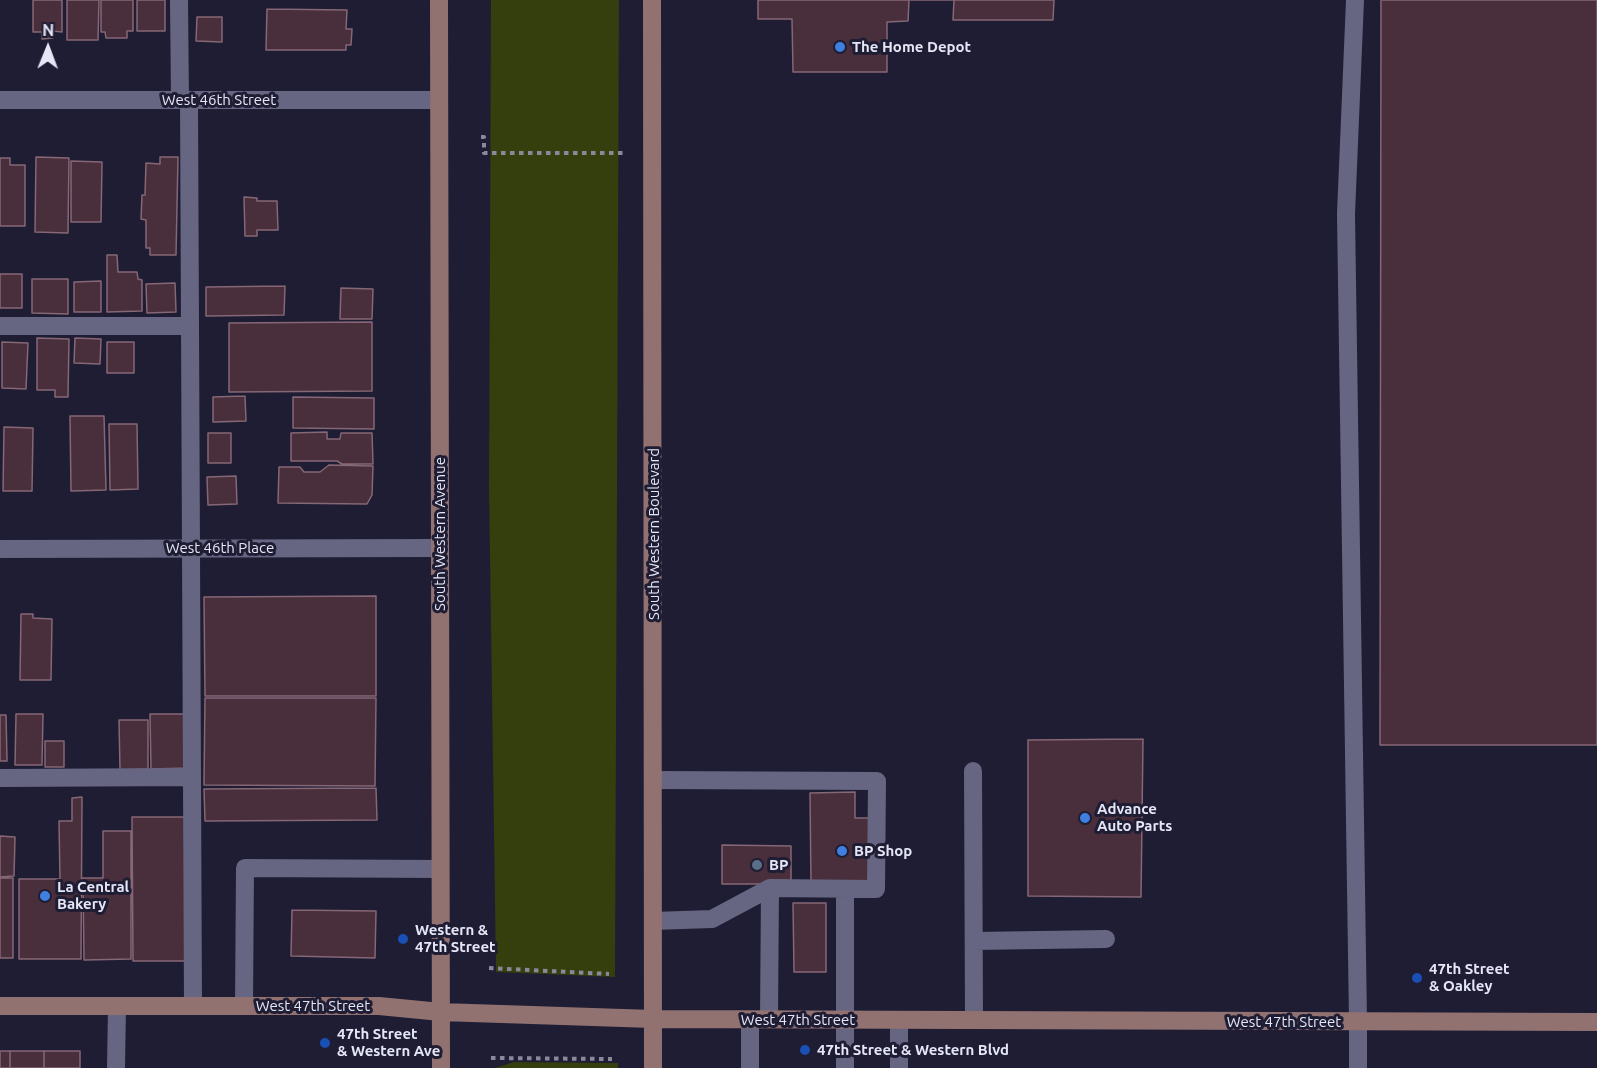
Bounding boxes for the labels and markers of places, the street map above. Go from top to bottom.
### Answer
place label: The Home Depot [852,38,971,56]
marker: The Home Depot [833,40,847,54]
place label: Advance Auto Parts [1097,800,1172,835]
marker: Advance Auto Parts [1078,811,1092,825]
place label: BP Shop [854,842,912,860]
marker: BP Shop [835,844,849,858]
place label: BP [769,856,788,874]
marker: BP [750,858,764,872]
place label: La Central Bakery [57,878,129,913]
marker: La Central Bakery [38,889,52,903]
place label: Western & 47th Street [415,921,495,956]
marker: Western & 47th Street [396,932,410,946]
place label: 47th Street & Oakley [1429,960,1509,995]
marker: 47th Street & Oakley [1410,971,1424,985]
place label: 47th Street & Western Ave [337,1025,440,1060]
marker: 47th Street & Western Ave [318,1036,332,1050]
place label: 47th Street & Western Blvd [817,1041,1009,1059]
marker: 47th Street & Western Blvd [798,1043,812,1057]

